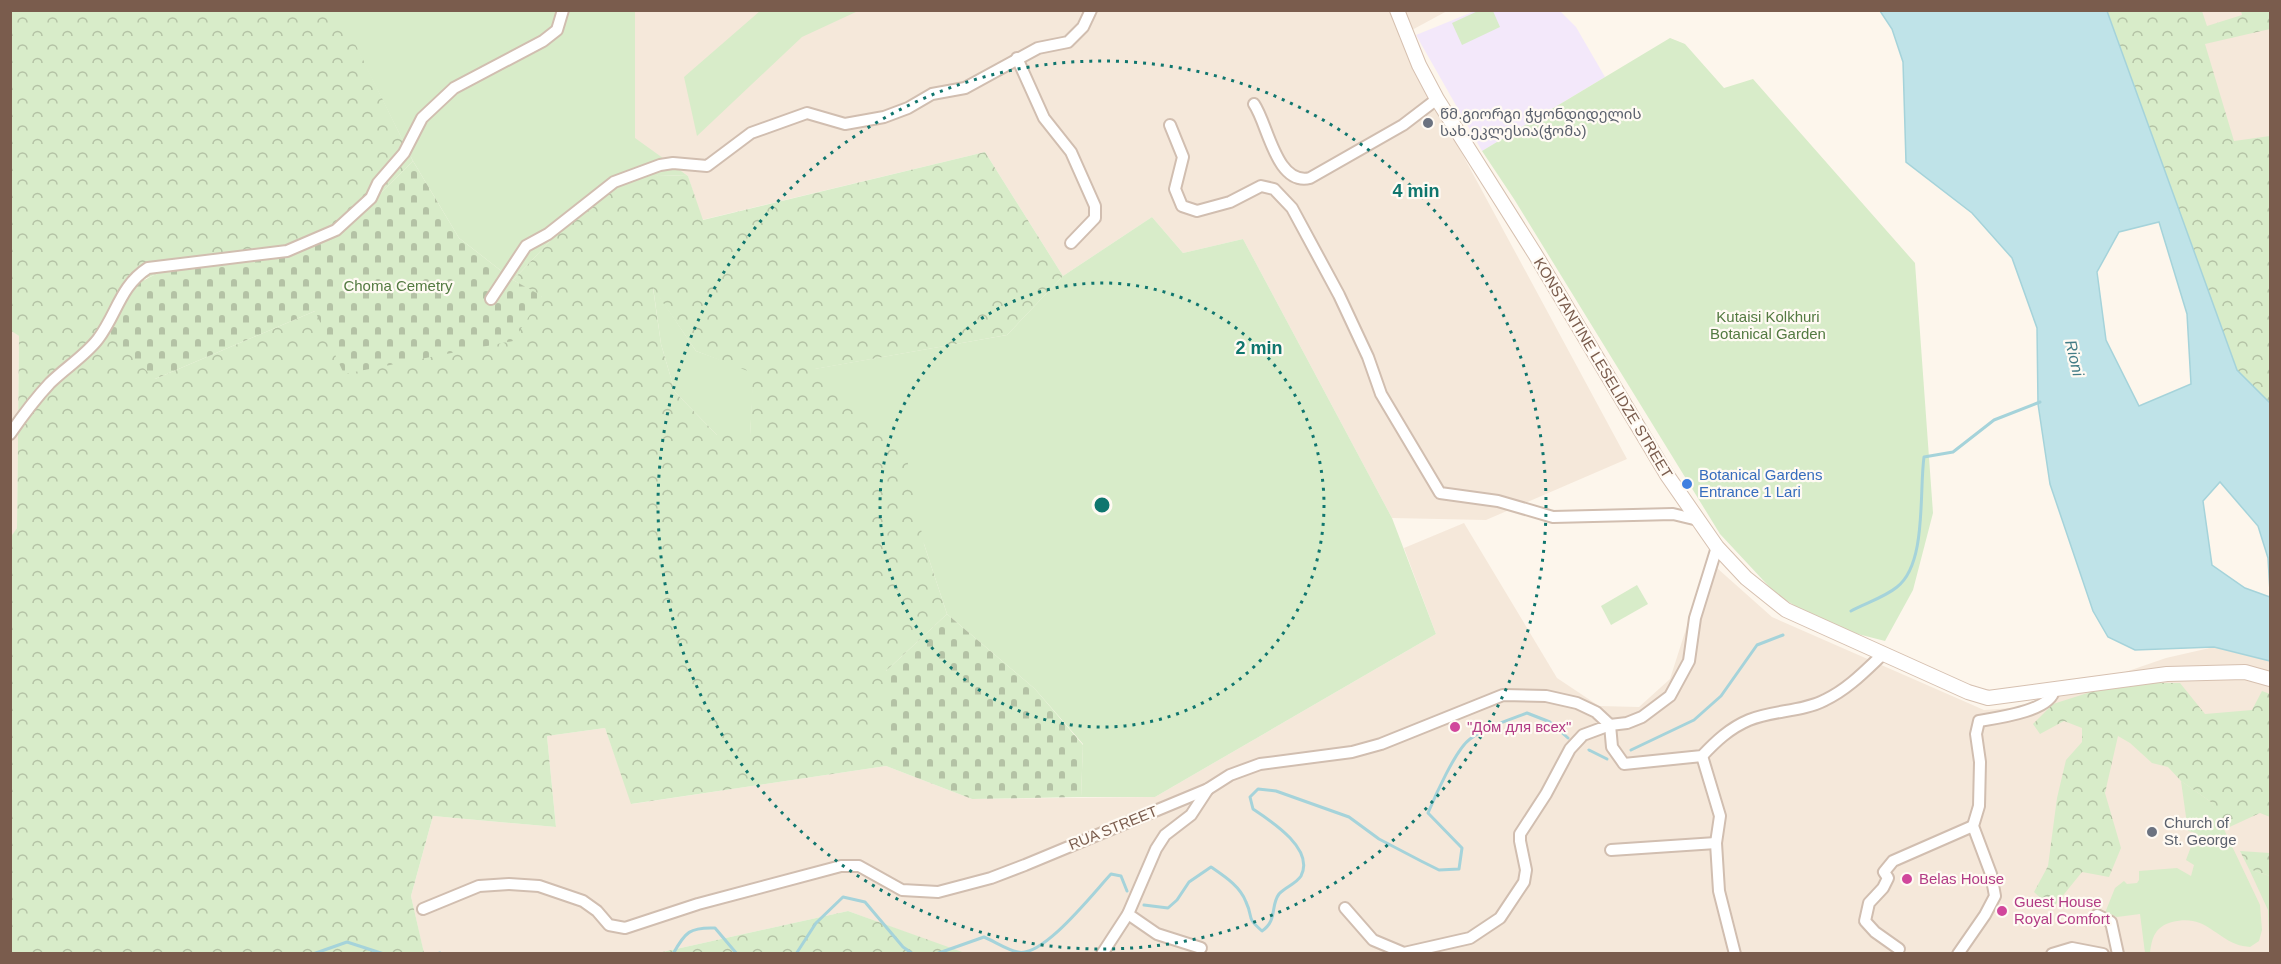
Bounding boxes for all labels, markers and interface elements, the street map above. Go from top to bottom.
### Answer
place label: წმ.გიორგი ჭყონდიდელის სახ.ეკლესია(ჭომა) [1440,105,1642,140]
marker: წმ.გიორგი ჭყონდიდელის სახ.ეკლესია(ჭომა) [1421,116,1435,130]
text: 4 min [1392,181,1440,201]
street label: KONSTANTINE LESELIDZE STREET [1531,255,1676,481]
park label: Choma Cemetry [343,277,453,294]
park label: Kutaisi Kolkhuri Botanical Garden [1710,308,1826,342]
text: 2 min [1235,338,1283,358]
water label: Rioni [2062,338,2087,378]
place label: Botanical Gardens Entrance 1 Lari [1699,466,1822,500]
marker: Botanical Gardens Entrance 1 Lari [1680,477,1694,491]
centre of rings [1092,495,1112,515]
place label: "Дом для всех" [1467,718,1571,735]
marker: "Дом для всех" [1448,720,1462,734]
street label: RUA STREET [1066,802,1160,853]
place label: Church of St. George [2164,814,2237,848]
marker: Church of St. George [2145,825,2159,839]
place label: Belas House [1919,870,2004,887]
marker: Belas House [1900,872,1914,886]
place label: Guest House Royal Comfort [2014,893,2111,927]
marker: Guest House Royal Comfort [1995,904,2009,918]

